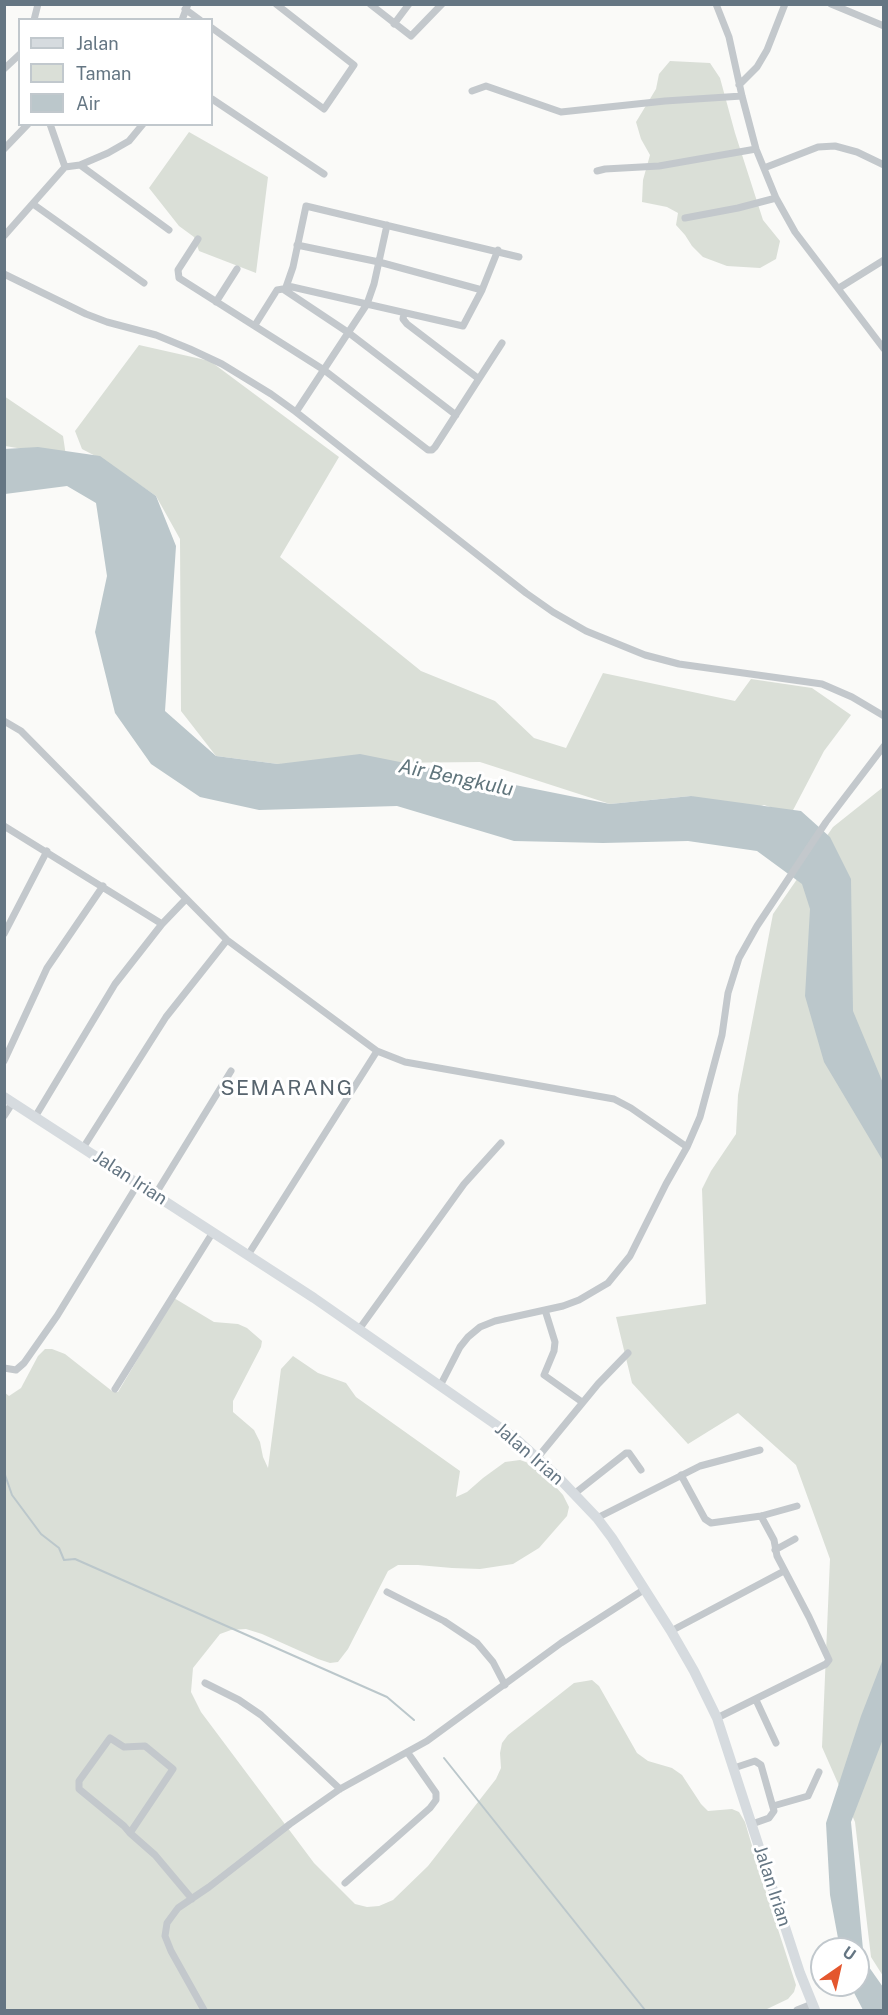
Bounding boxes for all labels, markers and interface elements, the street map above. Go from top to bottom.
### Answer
legend [18,18,213,126]
text: Jalan [76,33,119,54]
text: Taman [76,63,131,84]
text: Air [76,93,100,114]
water label: Air Bengkulu [396,754,516,802]
district label: SEMARANG [220,1076,354,1102]
street label: Jalan Irian [89,1146,171,1210]
street label: Jalan Irian [490,1418,568,1490]
street label: Jalan Irian [749,1843,795,1929]
north arrow [810,1937,870,1997]
text: U [839,1942,859,1964]

